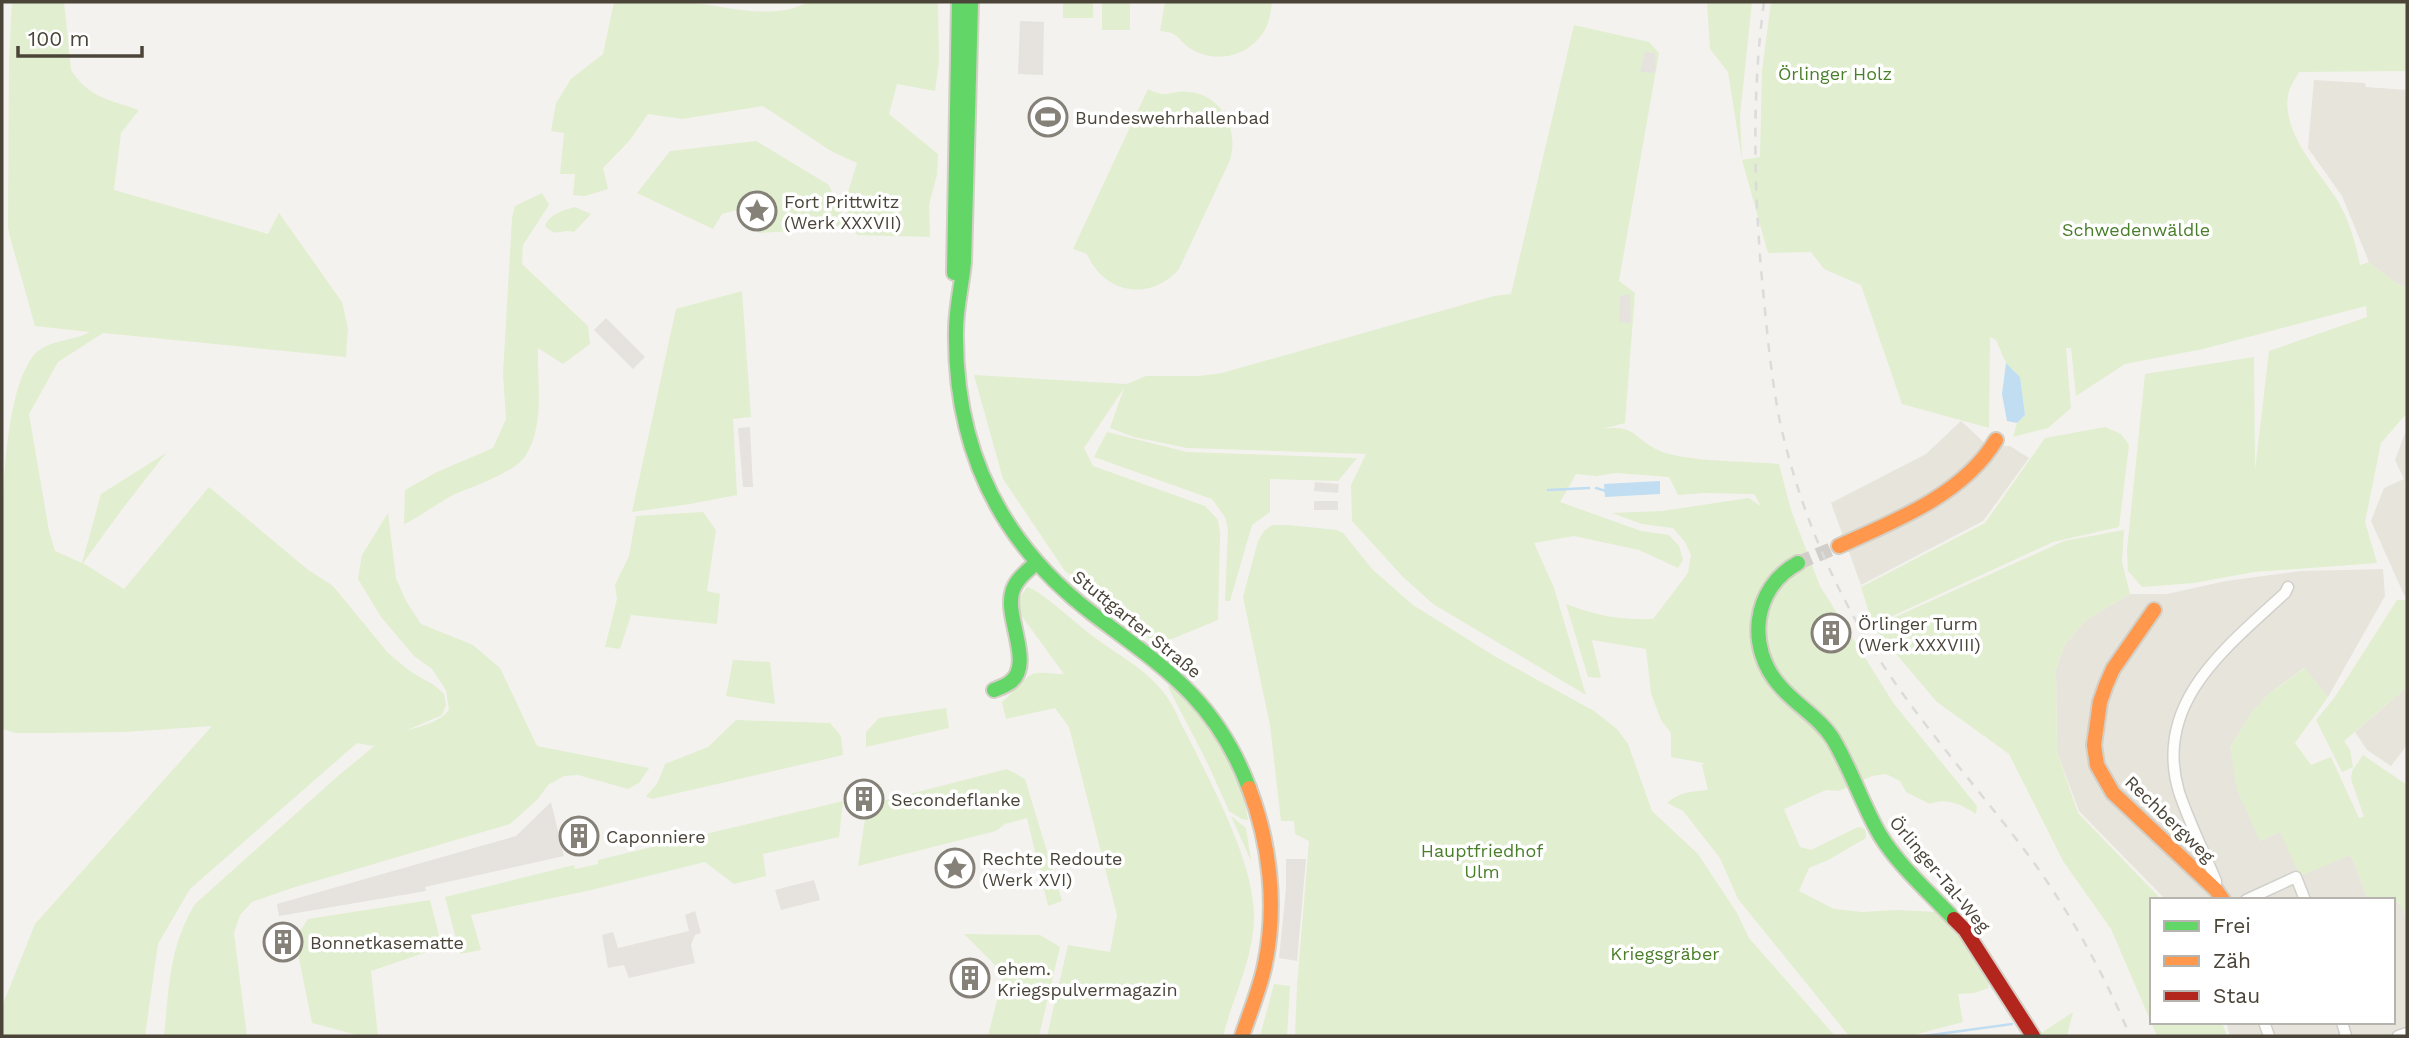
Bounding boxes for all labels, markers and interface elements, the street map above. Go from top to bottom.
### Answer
scale bar [18,14,142,58]
text: 100 m [28,26,90,51]
park label: Örlinger Holz [1778,63,1892,84]
sports icon: Bundeswehrhallenbad [1027,96,1069,138]
place label: Bundeswehrhallenbad [1075,107,1270,128]
place icon: Fort Prittwitz (Werk XXXVII) [736,190,778,232]
place label: Fort Prittwitz (Werk XXXVII) [784,191,901,233]
park label: Schwedenwäldle [2062,219,2210,240]
street label: Stuttgarter Straße [1068,566,1206,682]
building icon: Örlinger Turm (Werk XXXVIII) [1810,612,1852,654]
place label: Örlinger Turm (Werk XXXVIII) [1858,613,1981,655]
street label: Rechbergweg [2121,771,2219,867]
building icon: Secondeflanke [843,778,885,820]
place label: Secondeflanke [891,789,1021,810]
street label: Örlinger-Tal-Weg [1885,812,1995,937]
building icon: Caponniere [558,815,600,857]
place label: Caponniere [606,826,706,847]
park label: Hauptfriedhof Ulm [1421,840,1543,882]
place icon: Rechte Redoute (Werk XVI) [934,847,976,889]
place label: Rechte Redoute (Werk XVI) [982,848,1122,890]
legend [2150,898,2395,1024]
text: Frei [2213,913,2251,938]
building icon: Bonnetkasematte [262,921,304,963]
place label: Bonnetkasematte [310,932,464,953]
park label: Kriegsgräber [1610,943,1720,964]
text: Zäh [2213,948,2251,973]
building icon: ehem. Kriegspulvermagazin [949,957,991,999]
place label: ehem. Kriegspulvermagazin [997,958,1178,1000]
text: Stau [2213,983,2260,1008]

